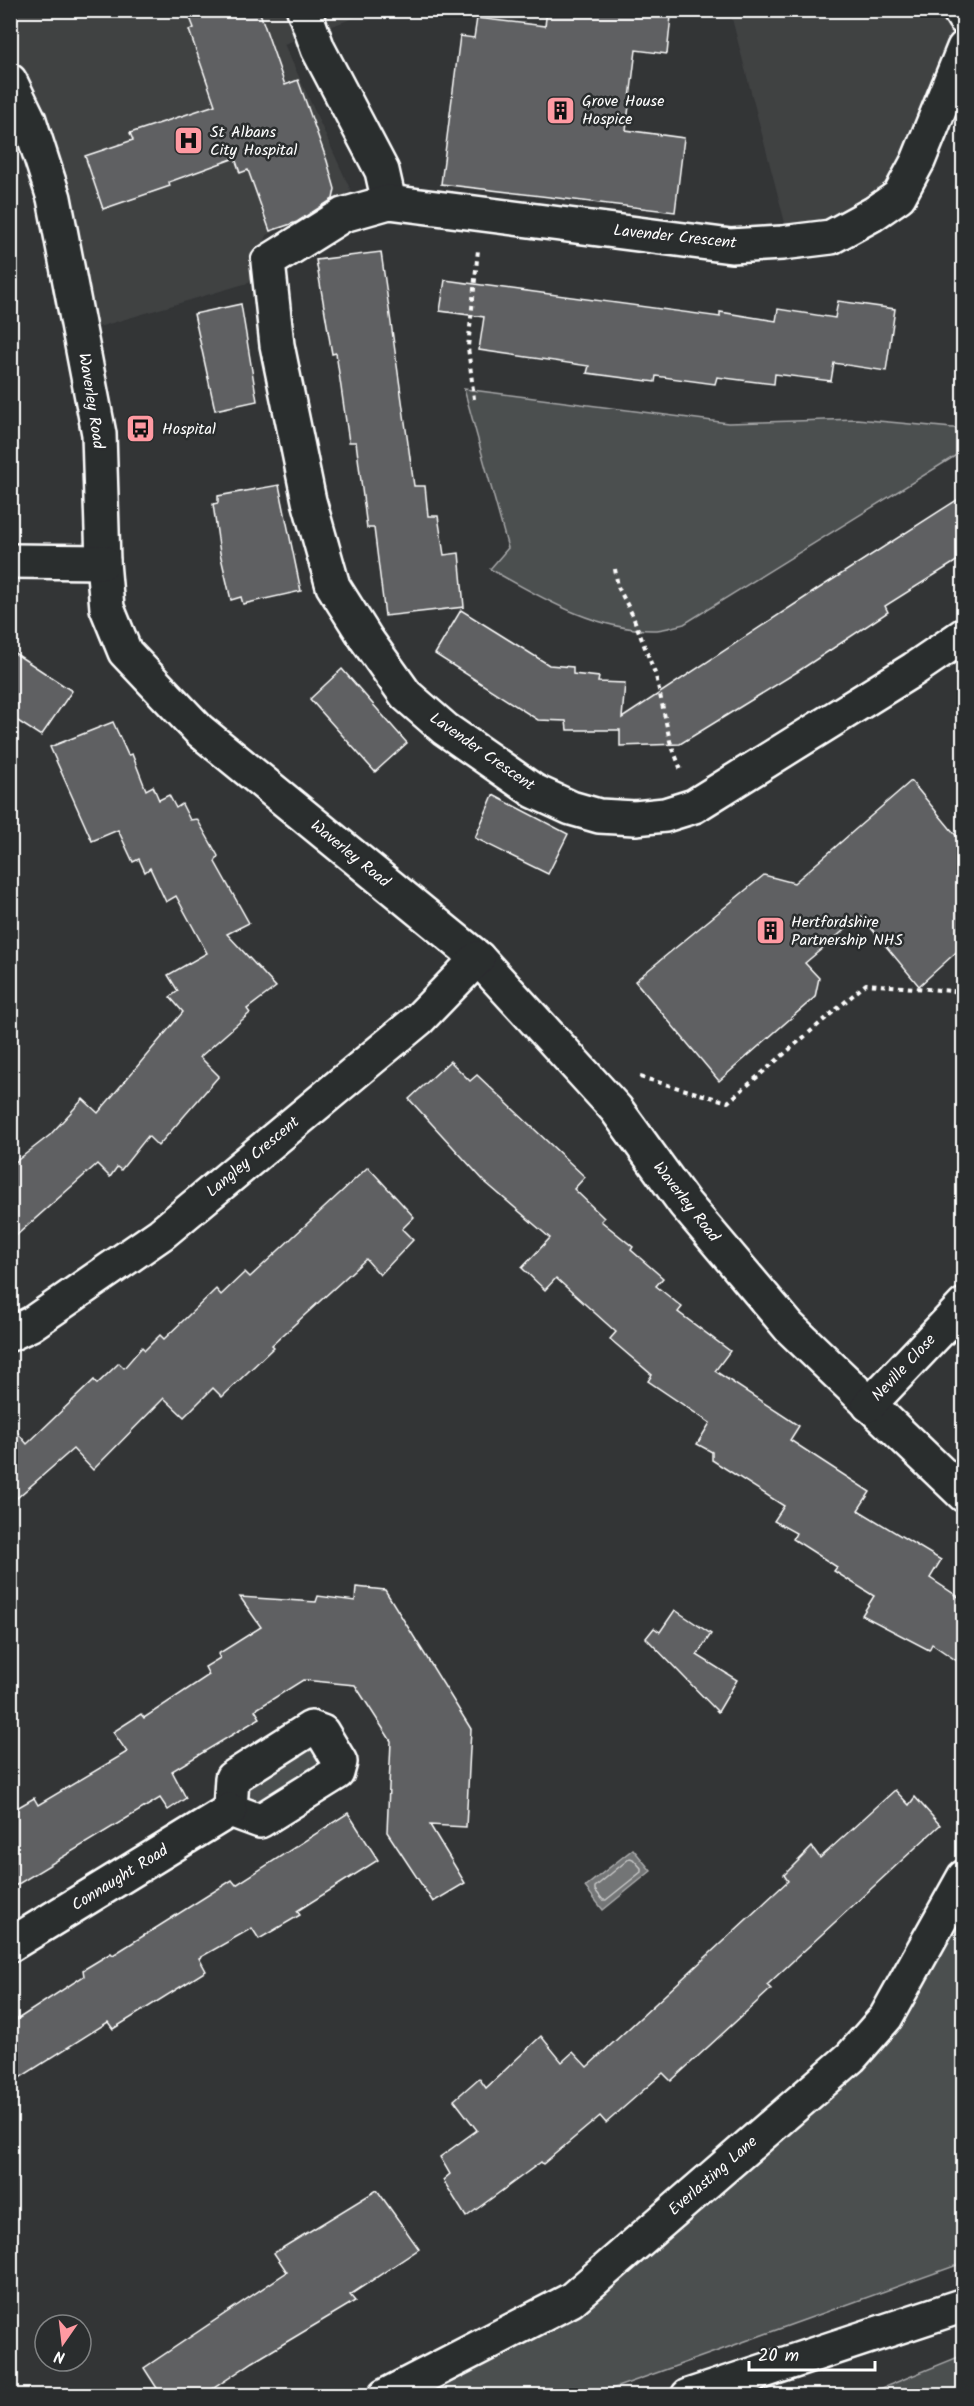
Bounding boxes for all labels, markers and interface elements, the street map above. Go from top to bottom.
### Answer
place label: Grove House Hospice [582,89,664,132]
building icon: Grove House Hospice [545,94,577,126]
place label: St Albans City Hospital [210,120,297,163]
hospital icon: St Albans City Hospital [173,125,205,157]
street label: Lavender Crescent [612,218,739,256]
street label: Waverley Road [71,351,111,452]
bus stop icon: Hospital [125,413,157,445]
place label: Hospital [162,417,216,442]
street label: Lavender Crescent [424,706,540,798]
street label: Waverley Road [305,814,396,895]
place label: Hertfordshire Partnership NHS [791,910,904,953]
building icon: Hertfordshire Partnership NHS [754,915,786,947]
street label: Langley Crescent [201,1110,306,1204]
street label: Waverley Road [646,1156,726,1248]
street label: Neville Close [866,1328,942,1408]
street label: Connaught Road [67,1838,174,1918]
street label: Everlasting Lane [663,2130,763,2222]
north arrow [33,2313,93,2373]
scale bar [749,2334,875,2372]
text: 20 m [758,2342,799,2371]
text: N [52,2343,68,2369]

